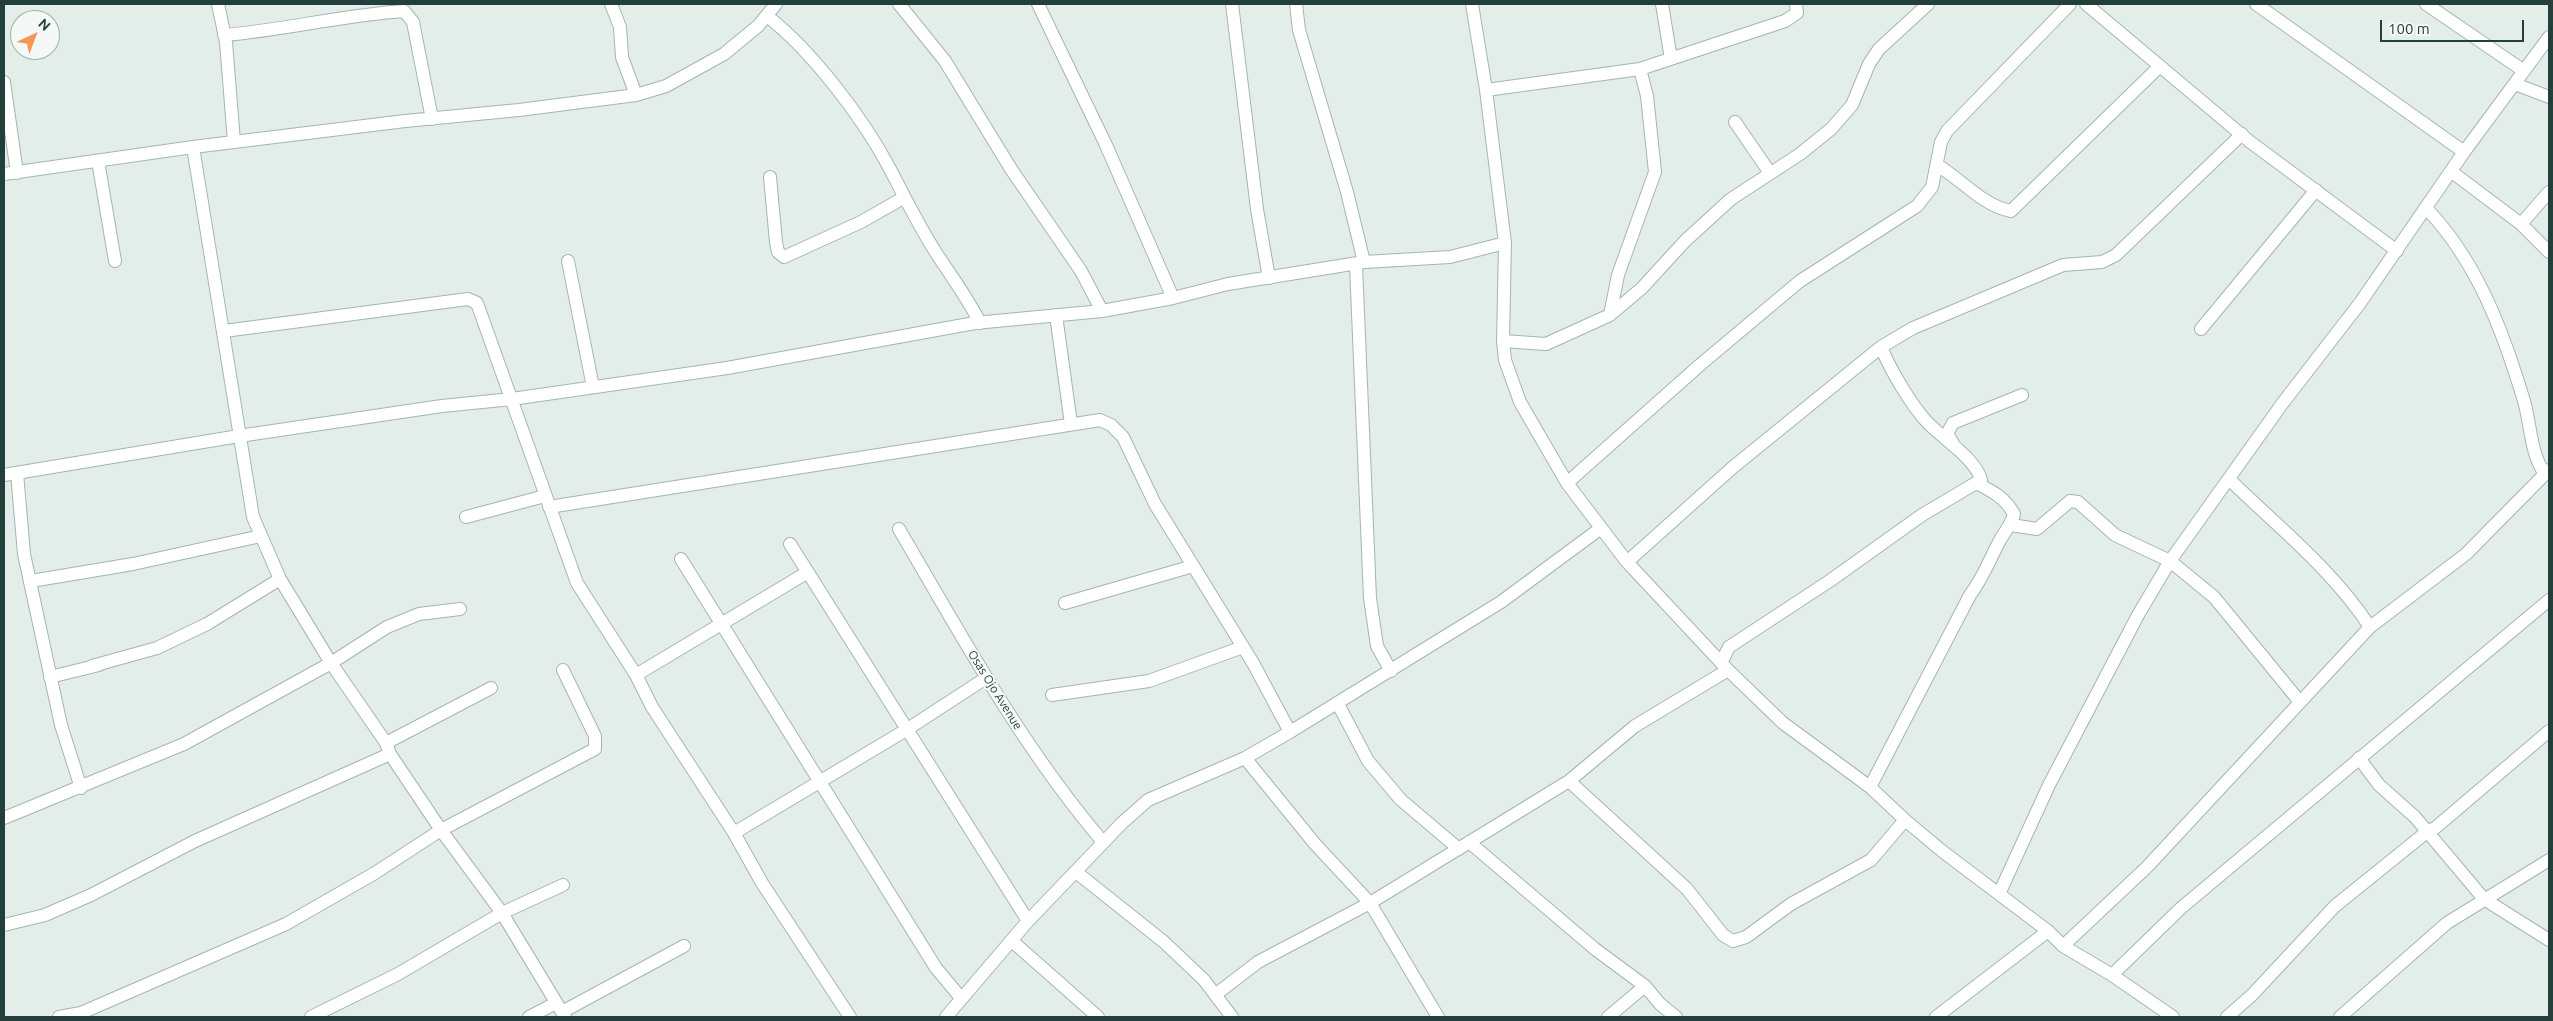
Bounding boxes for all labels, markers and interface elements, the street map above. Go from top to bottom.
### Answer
north arrow [10,10,60,60]
scale bar [2383,10,2527,42]
text: N [35,15,54,34]
text: 100 m [2388,20,2430,37]
street label: Osas Ojo Avenue [965,648,1025,732]

